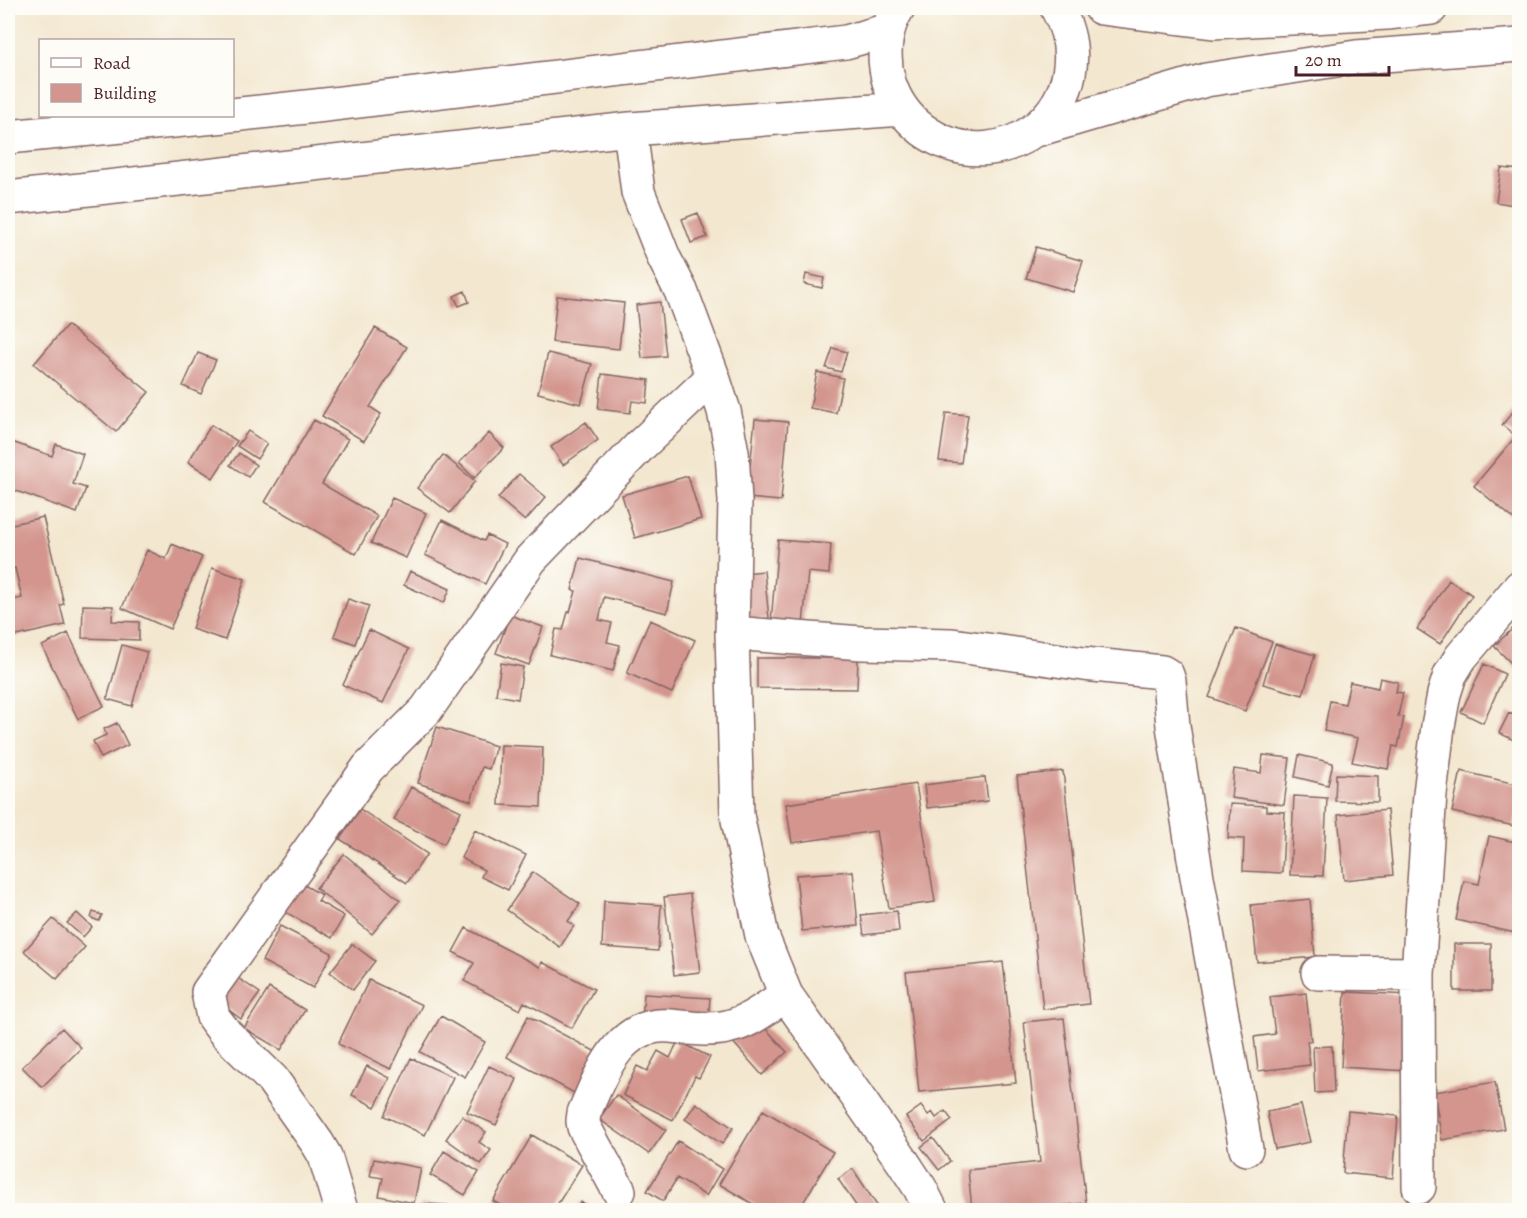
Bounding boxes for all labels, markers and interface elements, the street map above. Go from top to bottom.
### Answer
legend [39,39,234,117]
scale bar [1296,39,1389,77]
text: 20 m [1305,48,1342,72]
text: Road [93,51,131,75]
text: Building [93,81,157,105]

